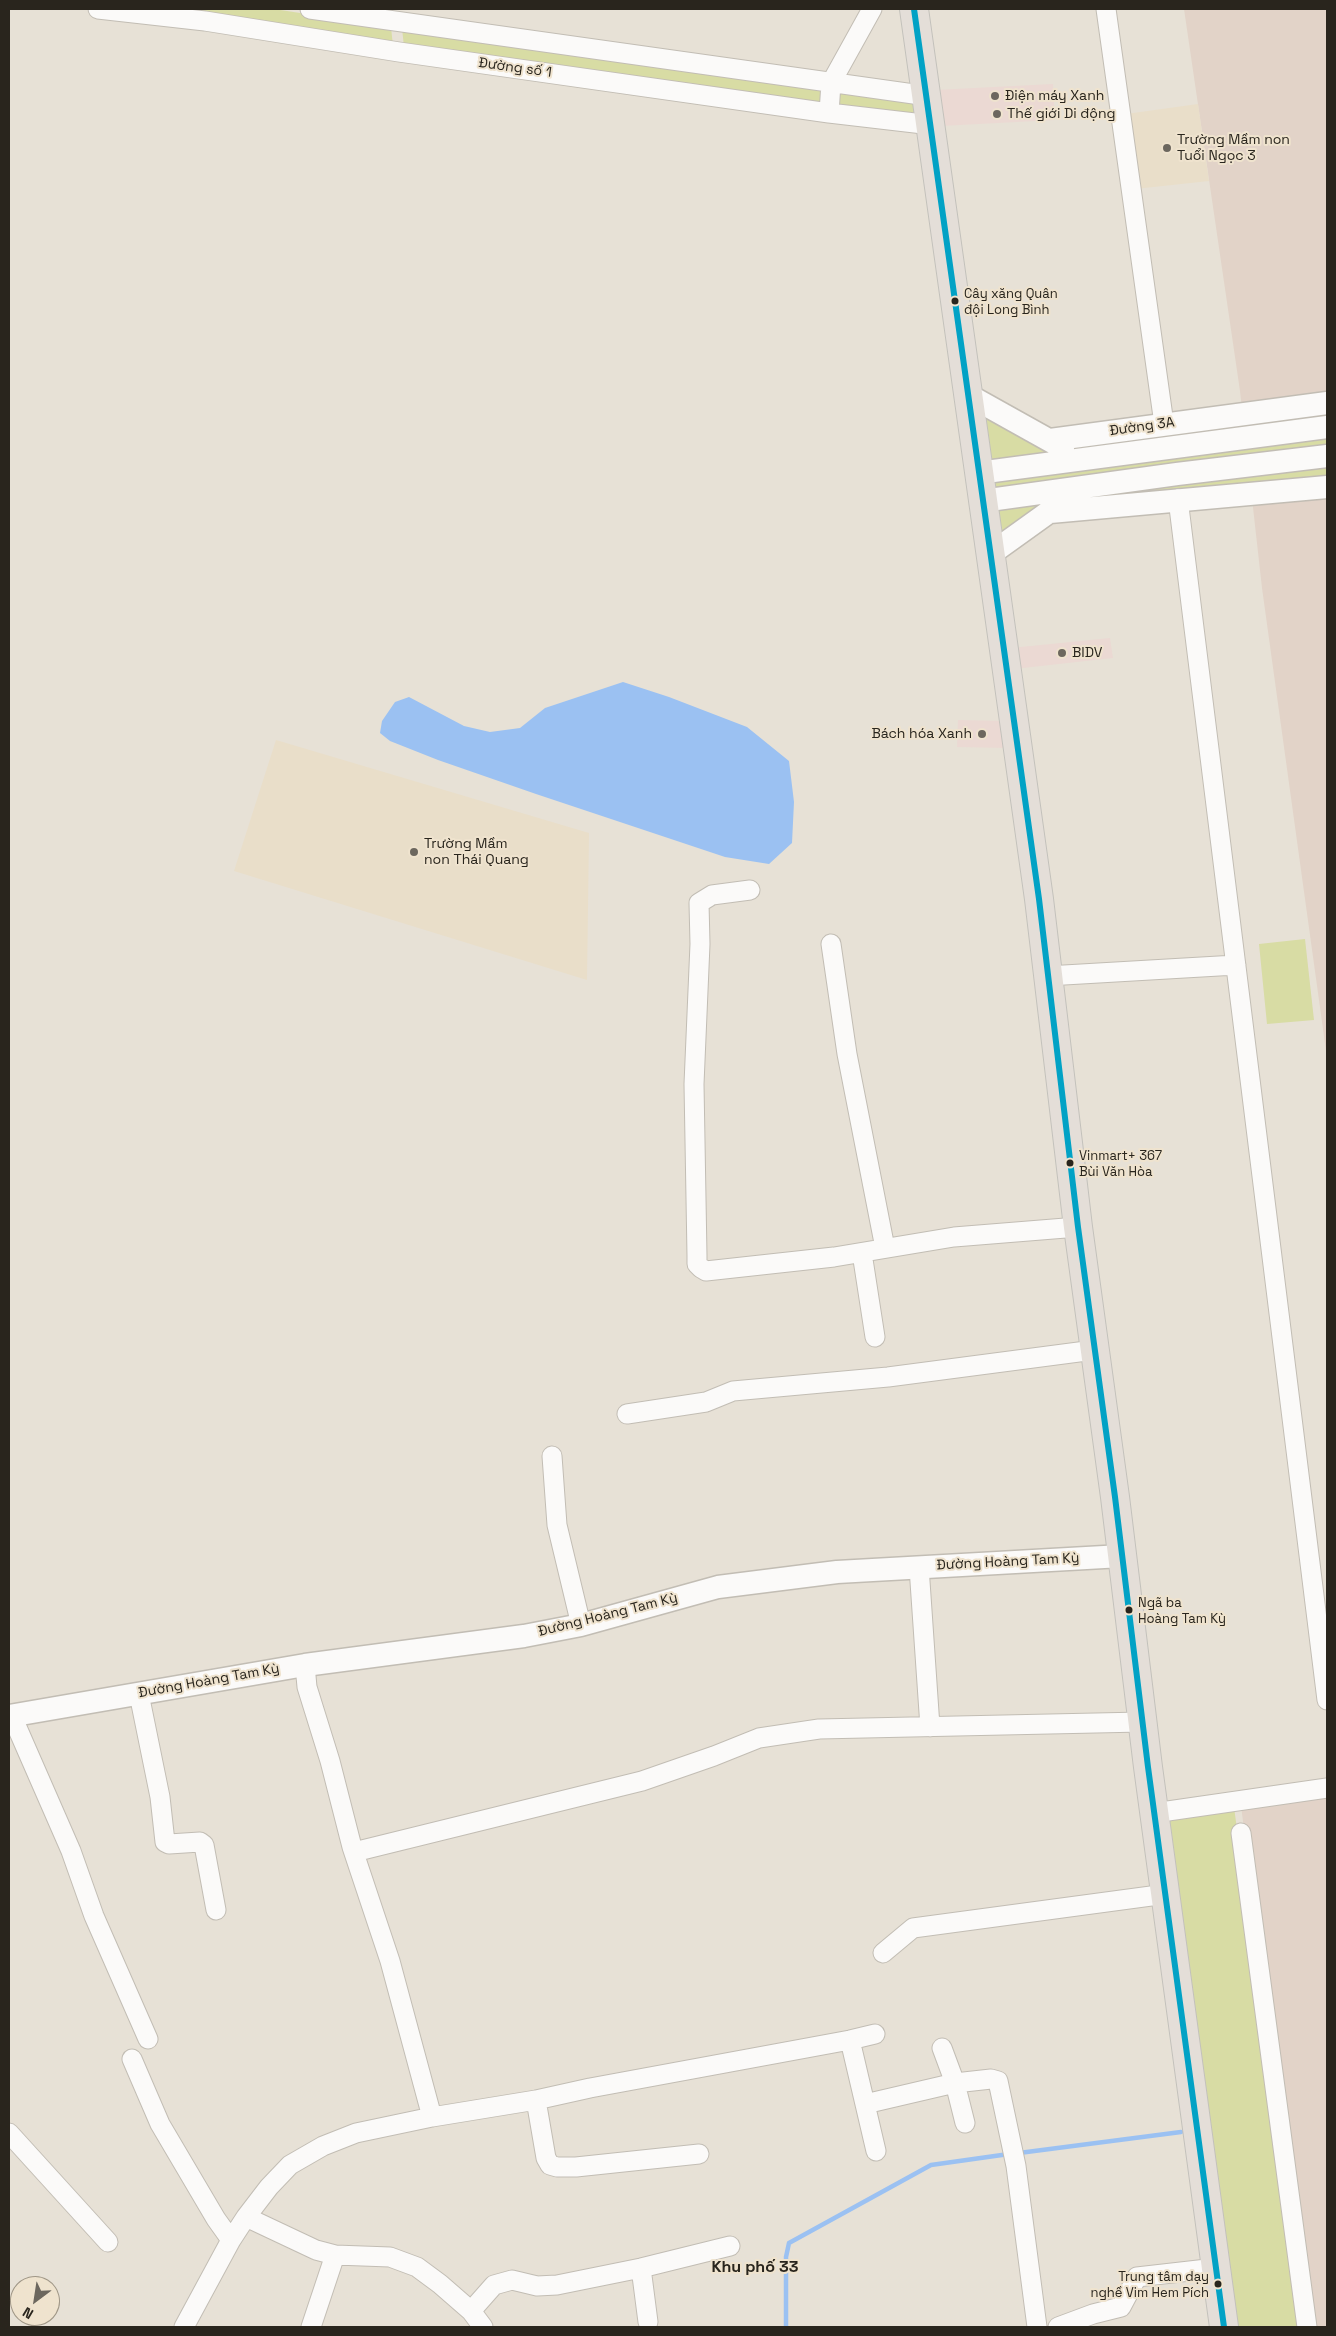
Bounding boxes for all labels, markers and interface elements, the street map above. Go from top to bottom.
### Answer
street label: Đường số 1 [477,55,553,81]
place label: Điện máy Xanh [1005,88,1104,104]
marker: Điện máy Xanh [989,90,1001,102]
place label: Thế giới Di động [1007,106,1116,122]
marker: Thế giới Di động [991,108,1003,120]
place label: Trường Mầm non Tuổi Ngọc 3 [1177,132,1290,164]
marker: Trường Mầm non Tuổi Ngọc 3 [1161,142,1173,154]
place label: Cây xăng Quân đội Long Bình [964,286,1058,317]
marker: Cây xăng Quân đội Long Bình [950,296,960,306]
street label: Đường 3A [1108,414,1176,440]
place label: BIDV [1072,645,1102,661]
marker: BIDV [1056,647,1068,659]
place label: Bách hóa Xanh [871,726,972,742]
marker: Bách hóa Xanh [976,728,988,740]
place label: Trường Mầm non Thái Quang [424,836,529,869]
marker: Trường Mầm non Thái Quang [408,846,420,858]
place label: Vinmart+ 367 Bùi Văn Hòa [1079,1148,1162,1179]
marker: Vinmart+ 367 Bùi Văn Hòa [1065,1158,1075,1168]
street label: Đường Hoàng Tam Kỳ [936,1550,1080,1574]
street label: Đường Hoàng Tam Kỳ [537,1590,679,1640]
place label: Ngã ba Hoàng Tam Kỳ [1138,1595,1226,1626]
marker: Ngã ba Hoàng Tam Kỳ [1124,1605,1134,1615]
street label: Đường Hoàng Tam Kỳ [137,1660,281,1702]
district label: Khu phố 33 [711,2258,799,2278]
place label: Trung tâm dạy nghề Vim Hem Pích [1090,2269,1209,2300]
north arrow [10,2276,60,2326]
marker: Trung tâm dạy nghề Vim Hem Pích [1213,2279,1223,2289]
text: N [19,2303,36,2323]

